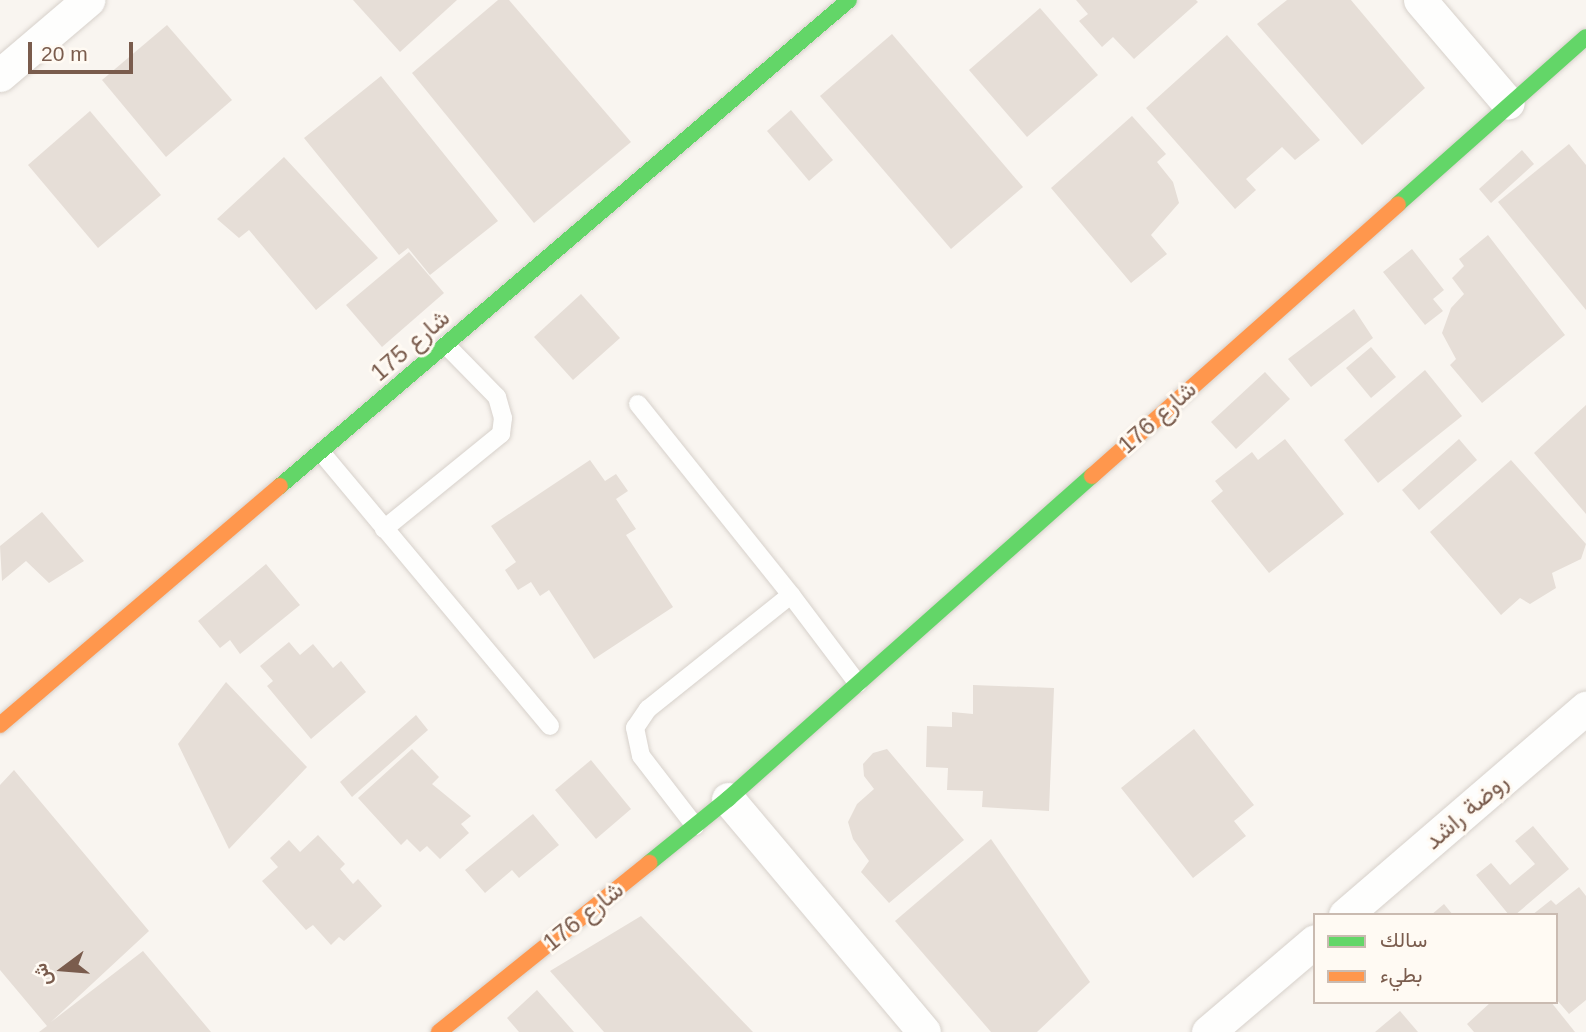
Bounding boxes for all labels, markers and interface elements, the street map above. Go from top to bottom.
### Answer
scale bar [32,28,136,72]
text: 20 m [41,42,88,65]
street label: شارع 175 [365,303,455,387]
street label: شارع 176 [1112,375,1202,459]
street label: روضة راشد [1418,767,1514,855]
street label: شارع 176 [537,875,629,957]
legend [1313,913,1558,1004]
text: سالك [1380,928,1427,951]
north arrow [28,934,98,1004]
text: ش [29,961,56,989]
text: بطيء [1380,963,1423,986]

